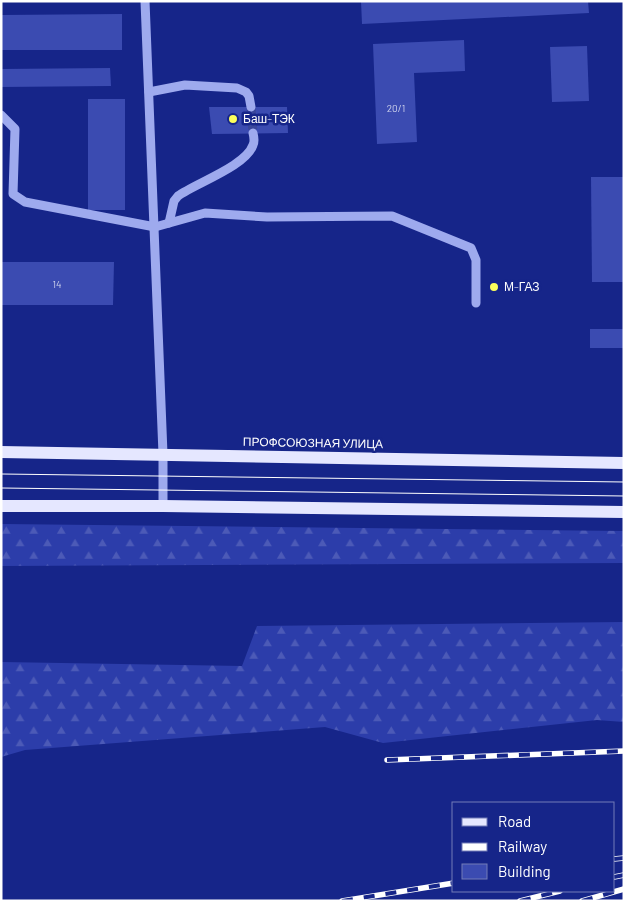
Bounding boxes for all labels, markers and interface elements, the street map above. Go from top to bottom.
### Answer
house number: 20/1 [387,102,405,114]
place label: Баш-ТЭК [243,111,295,125]
marker: Баш-ТЭК [227,113,239,125]
house number: 14 [52,278,62,290]
place label: М-ГАЗ [504,279,540,293]
marker: М-ГАЗ [488,281,500,293]
street label: ПРОФСОЮЗНАЯ УЛИЦА [243,434,383,451]
legend [452,802,615,892]
text: Road [498,812,531,830]
text: Railway [498,837,547,855]
text: Building [498,862,551,880]

